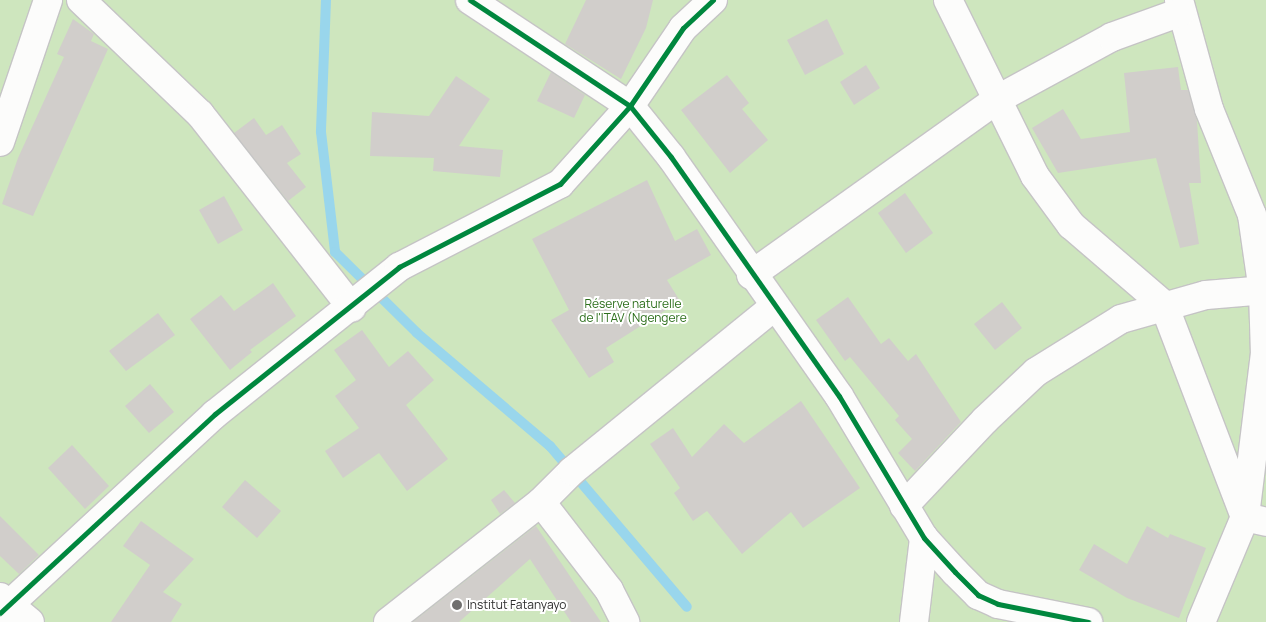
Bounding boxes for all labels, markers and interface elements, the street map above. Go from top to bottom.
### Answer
park label: Réserve naturelle de l'ITAV (Ngengere [579,297,687,325]
place label: Institut Fatanyayo [467,598,566,612]
marker: Institut Fatanyayo [451,599,463,611]

